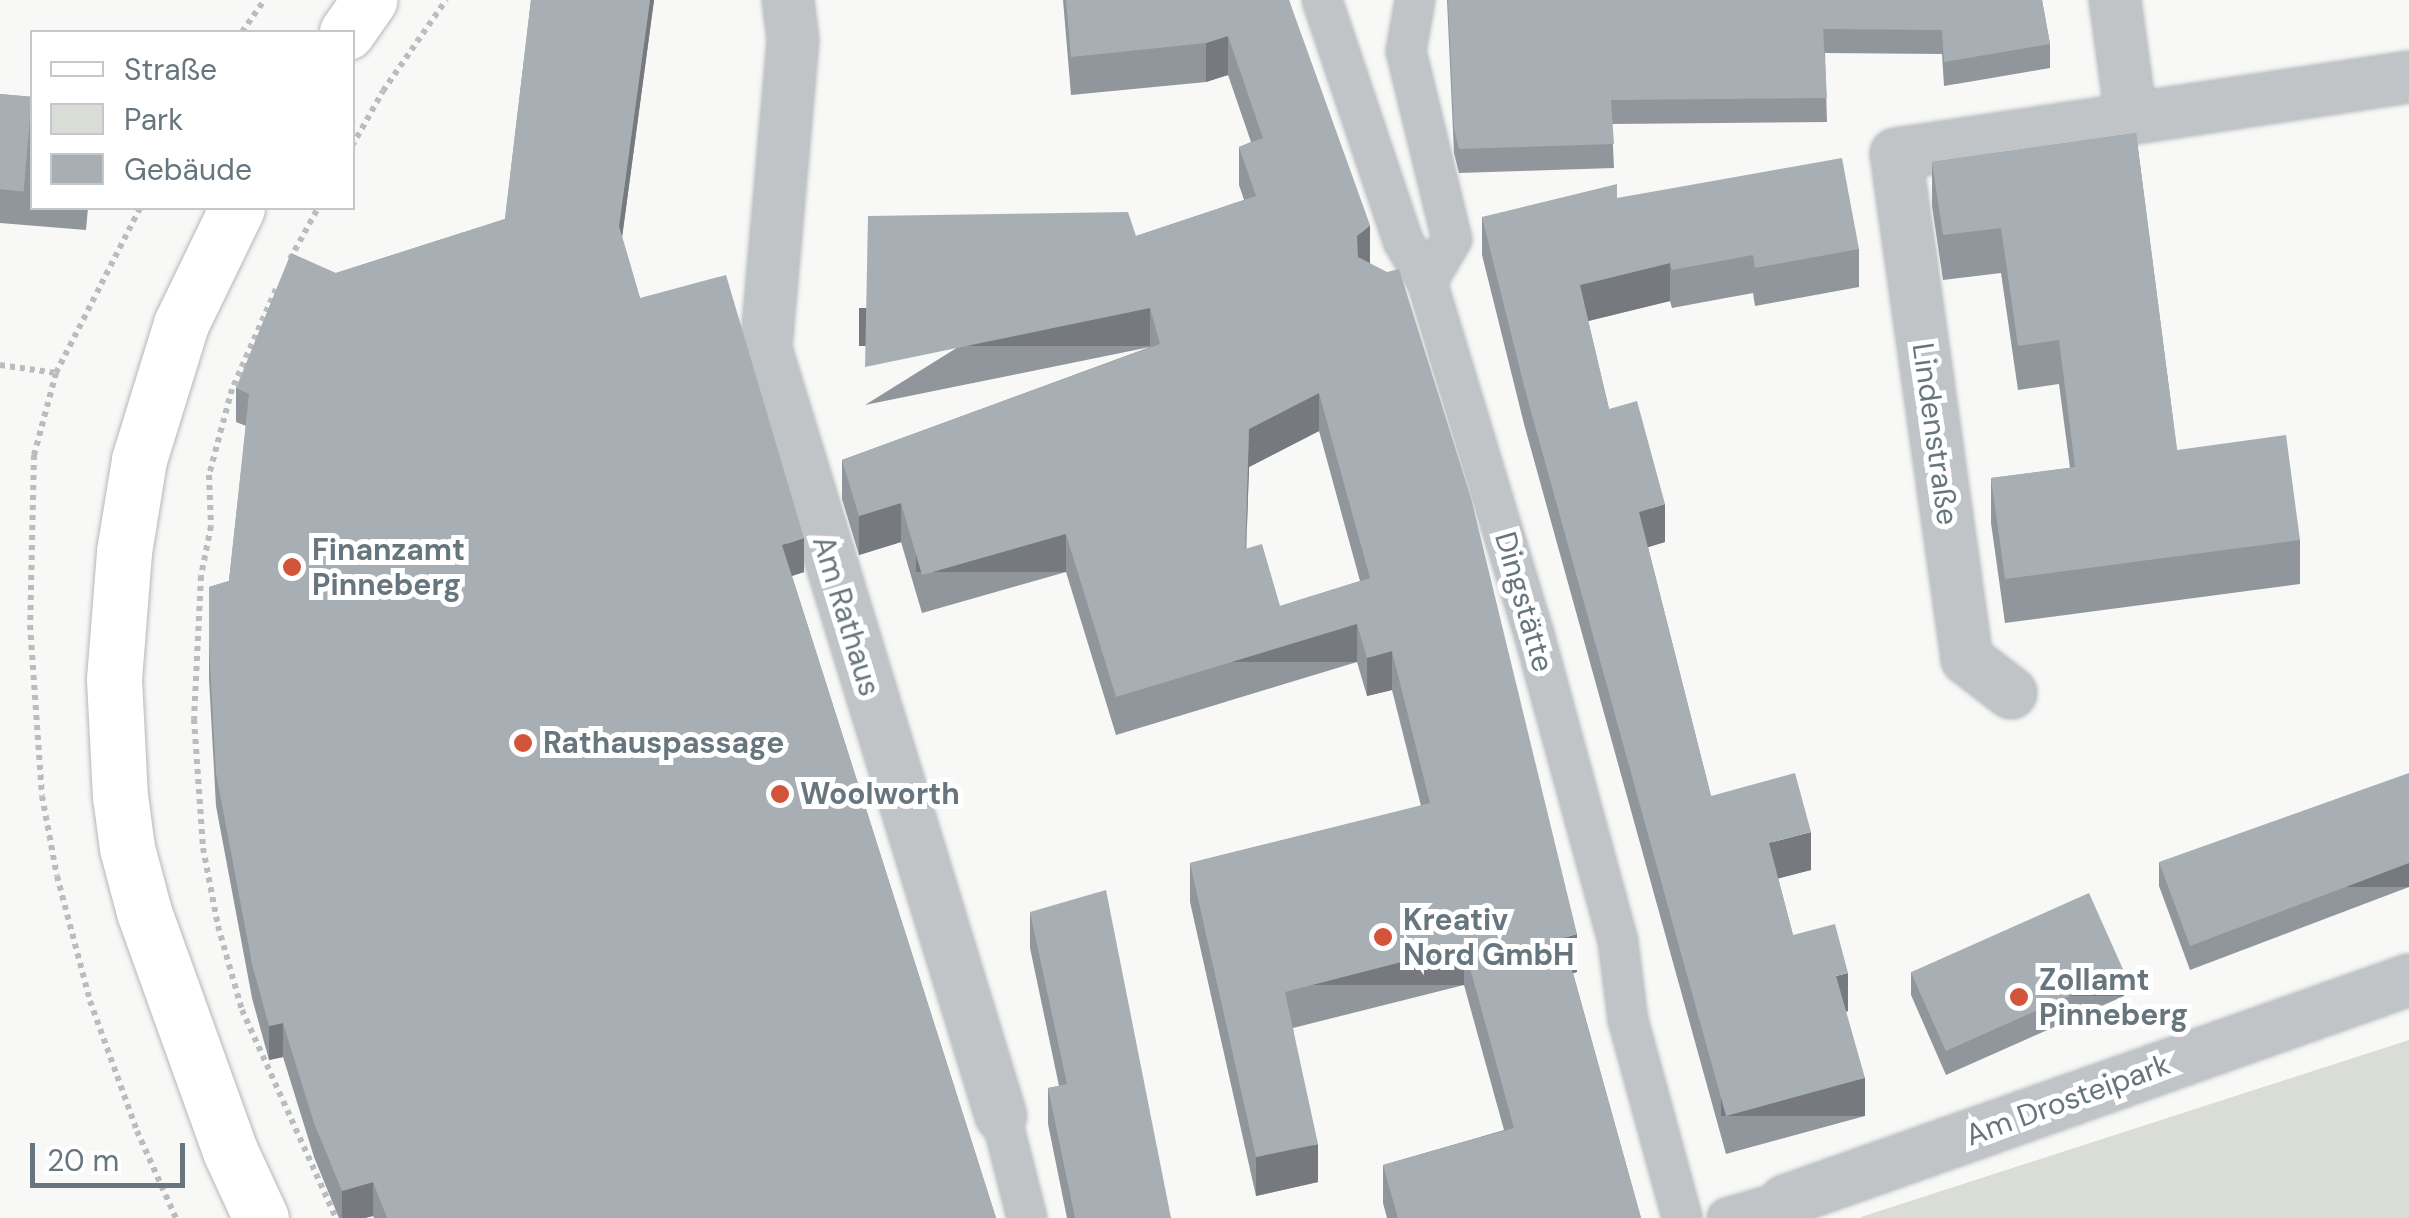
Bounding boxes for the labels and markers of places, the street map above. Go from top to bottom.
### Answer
place label: Finanzamt Pinneberg [312,532,465,602]
marker: Finanzamt Pinneberg [281,556,303,578]
place label: Rathauspassage [543,725,784,761]
marker: Rathauspassage [512,732,534,754]
place label: Woolworth [800,776,960,812]
marker: Woolworth [769,783,791,805]
place label: Kreativ Nord GmbH [1403,902,1575,972]
marker: Kreativ Nord GmbH [1372,926,1394,948]
place label: Zollamt Pinneberg [2039,962,2188,1032]
marker: Zollamt Pinneberg [2008,986,2030,1008]

